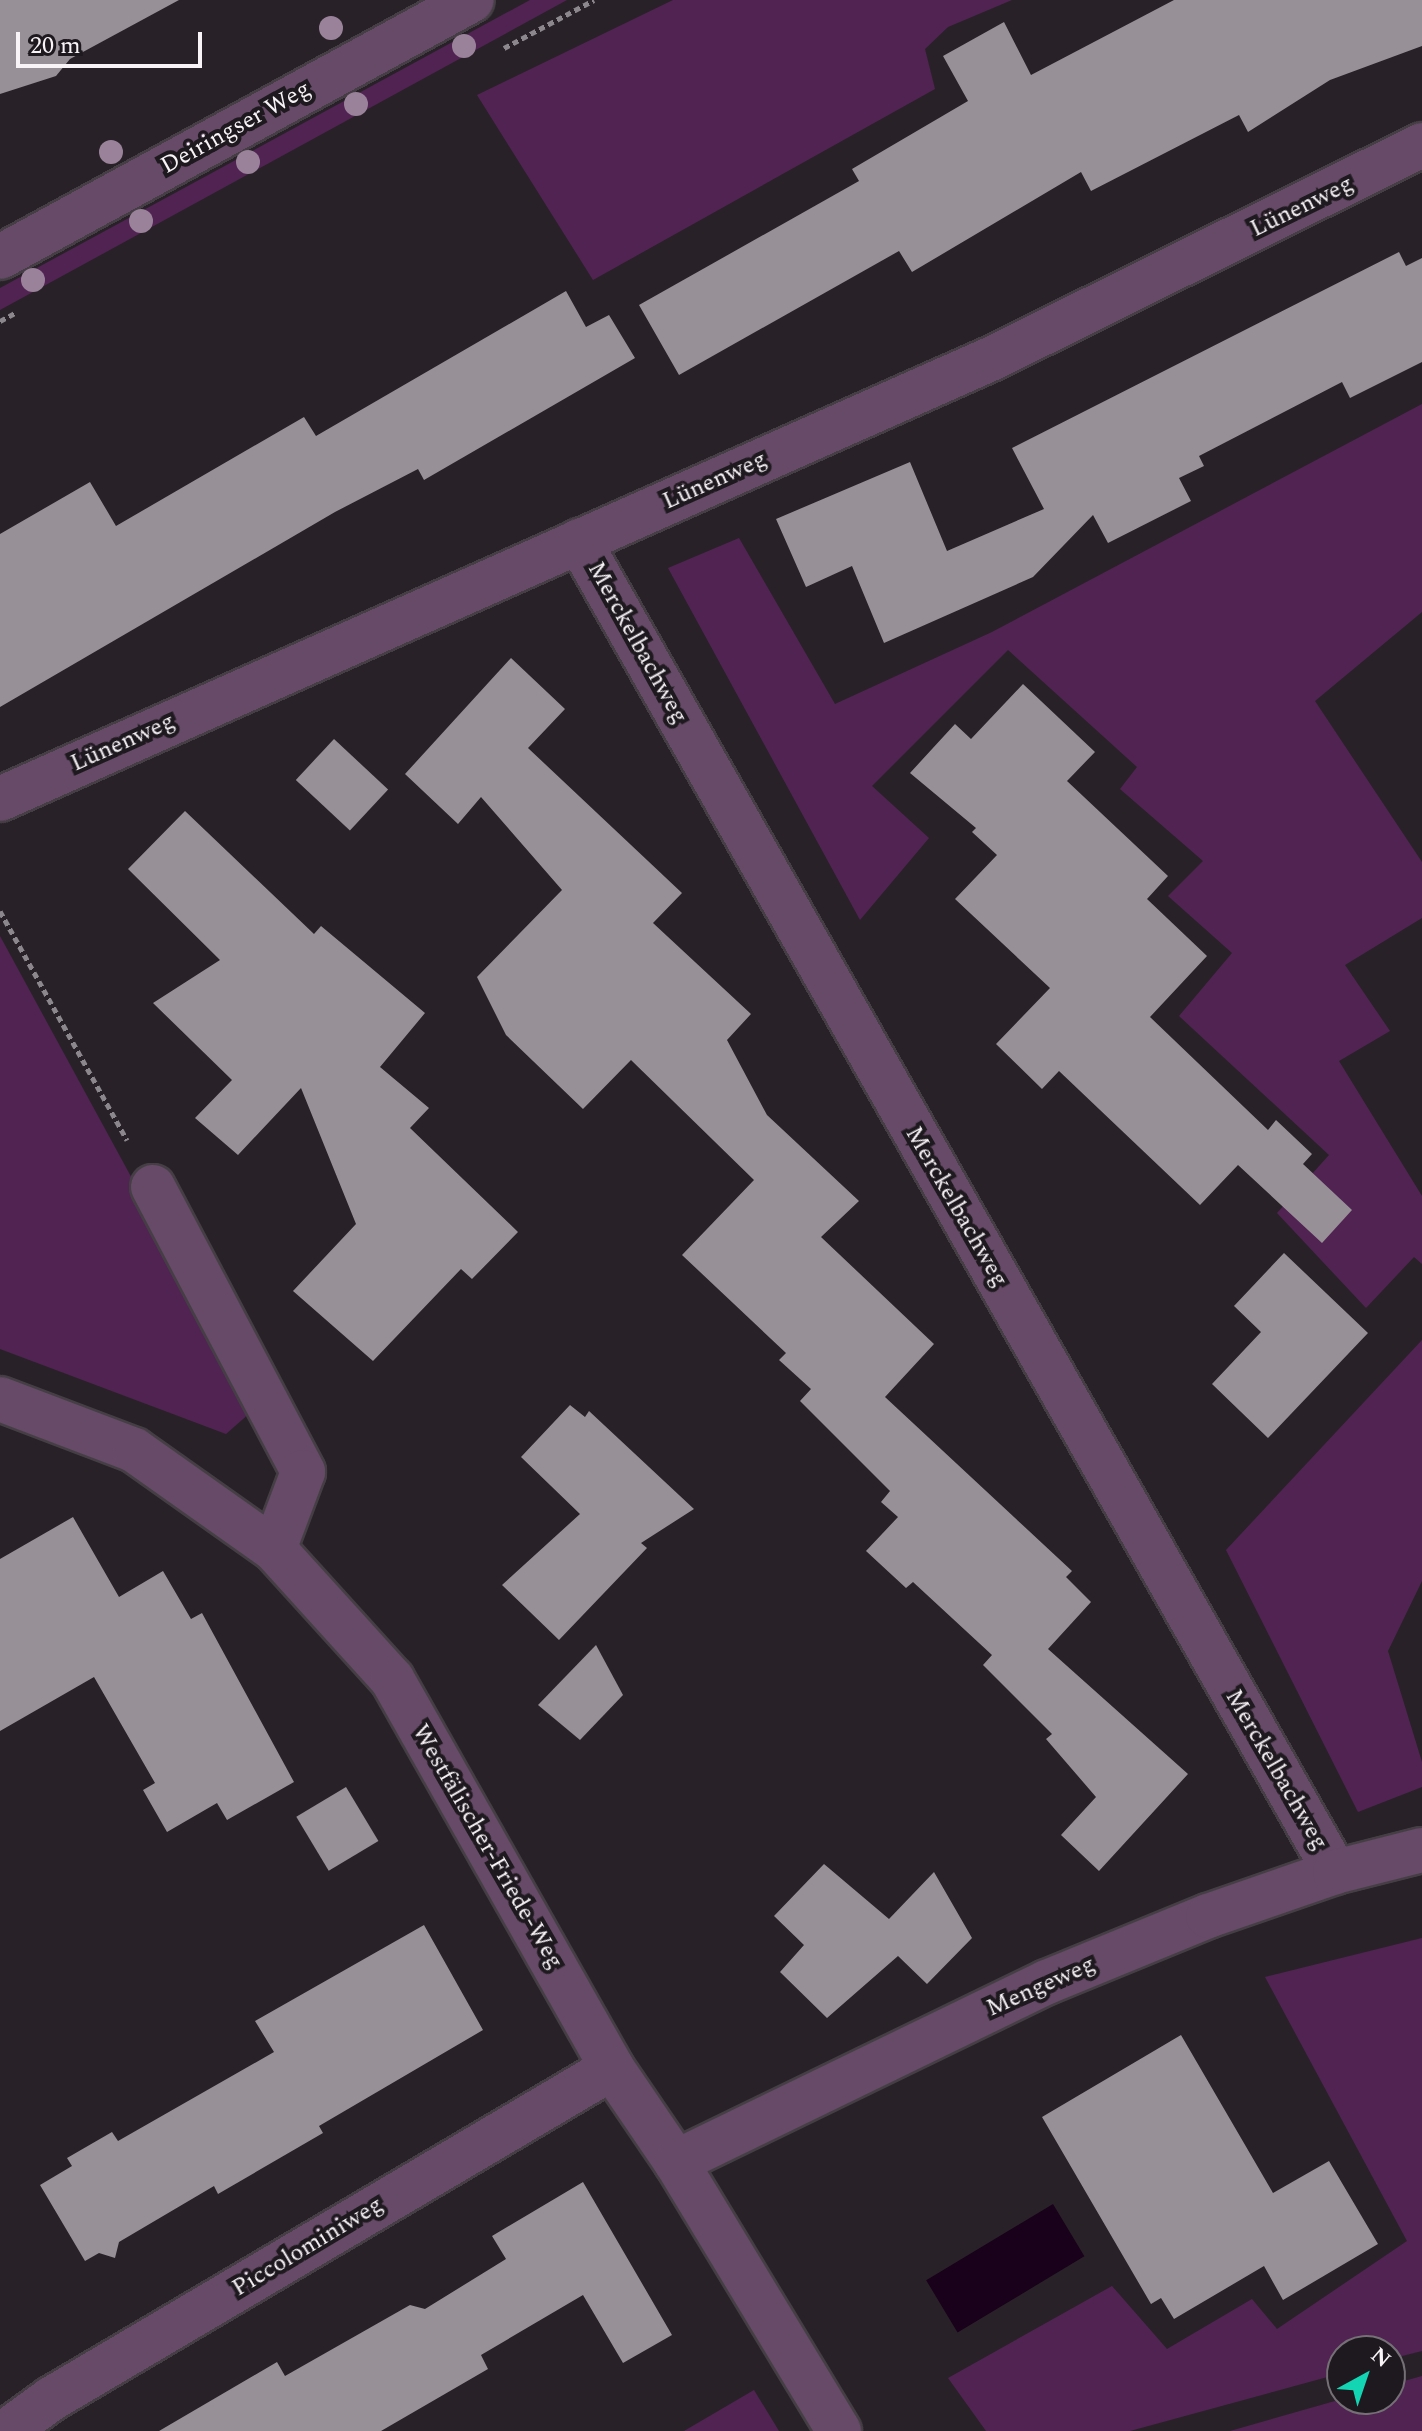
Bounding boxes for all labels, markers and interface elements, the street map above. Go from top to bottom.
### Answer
scale bar [20,16,206,66]
text: 20 m [30,28,81,64]
street label: Deiringser Weg [156,75,316,181]
street label: Lünenweg [1246,170,1358,244]
street label: Lünenweg [659,445,771,517]
street label: Merckelbachweg [581,557,693,729]
street label: Lünenweg [67,707,179,779]
street label: Merckelbachweg [898,1122,1014,1292]
street label: Merckelbachweg [1218,1685,1334,1855]
street label: Westfälischer-Friede-Weg [405,1720,569,1974]
street label: Mengeweg [982,1950,1100,2024]
street label: Piccolominiweg [227,2191,389,2303]
north arrow [1326,2335,1406,2415]
text: N [1363,2339,1398,2376]

